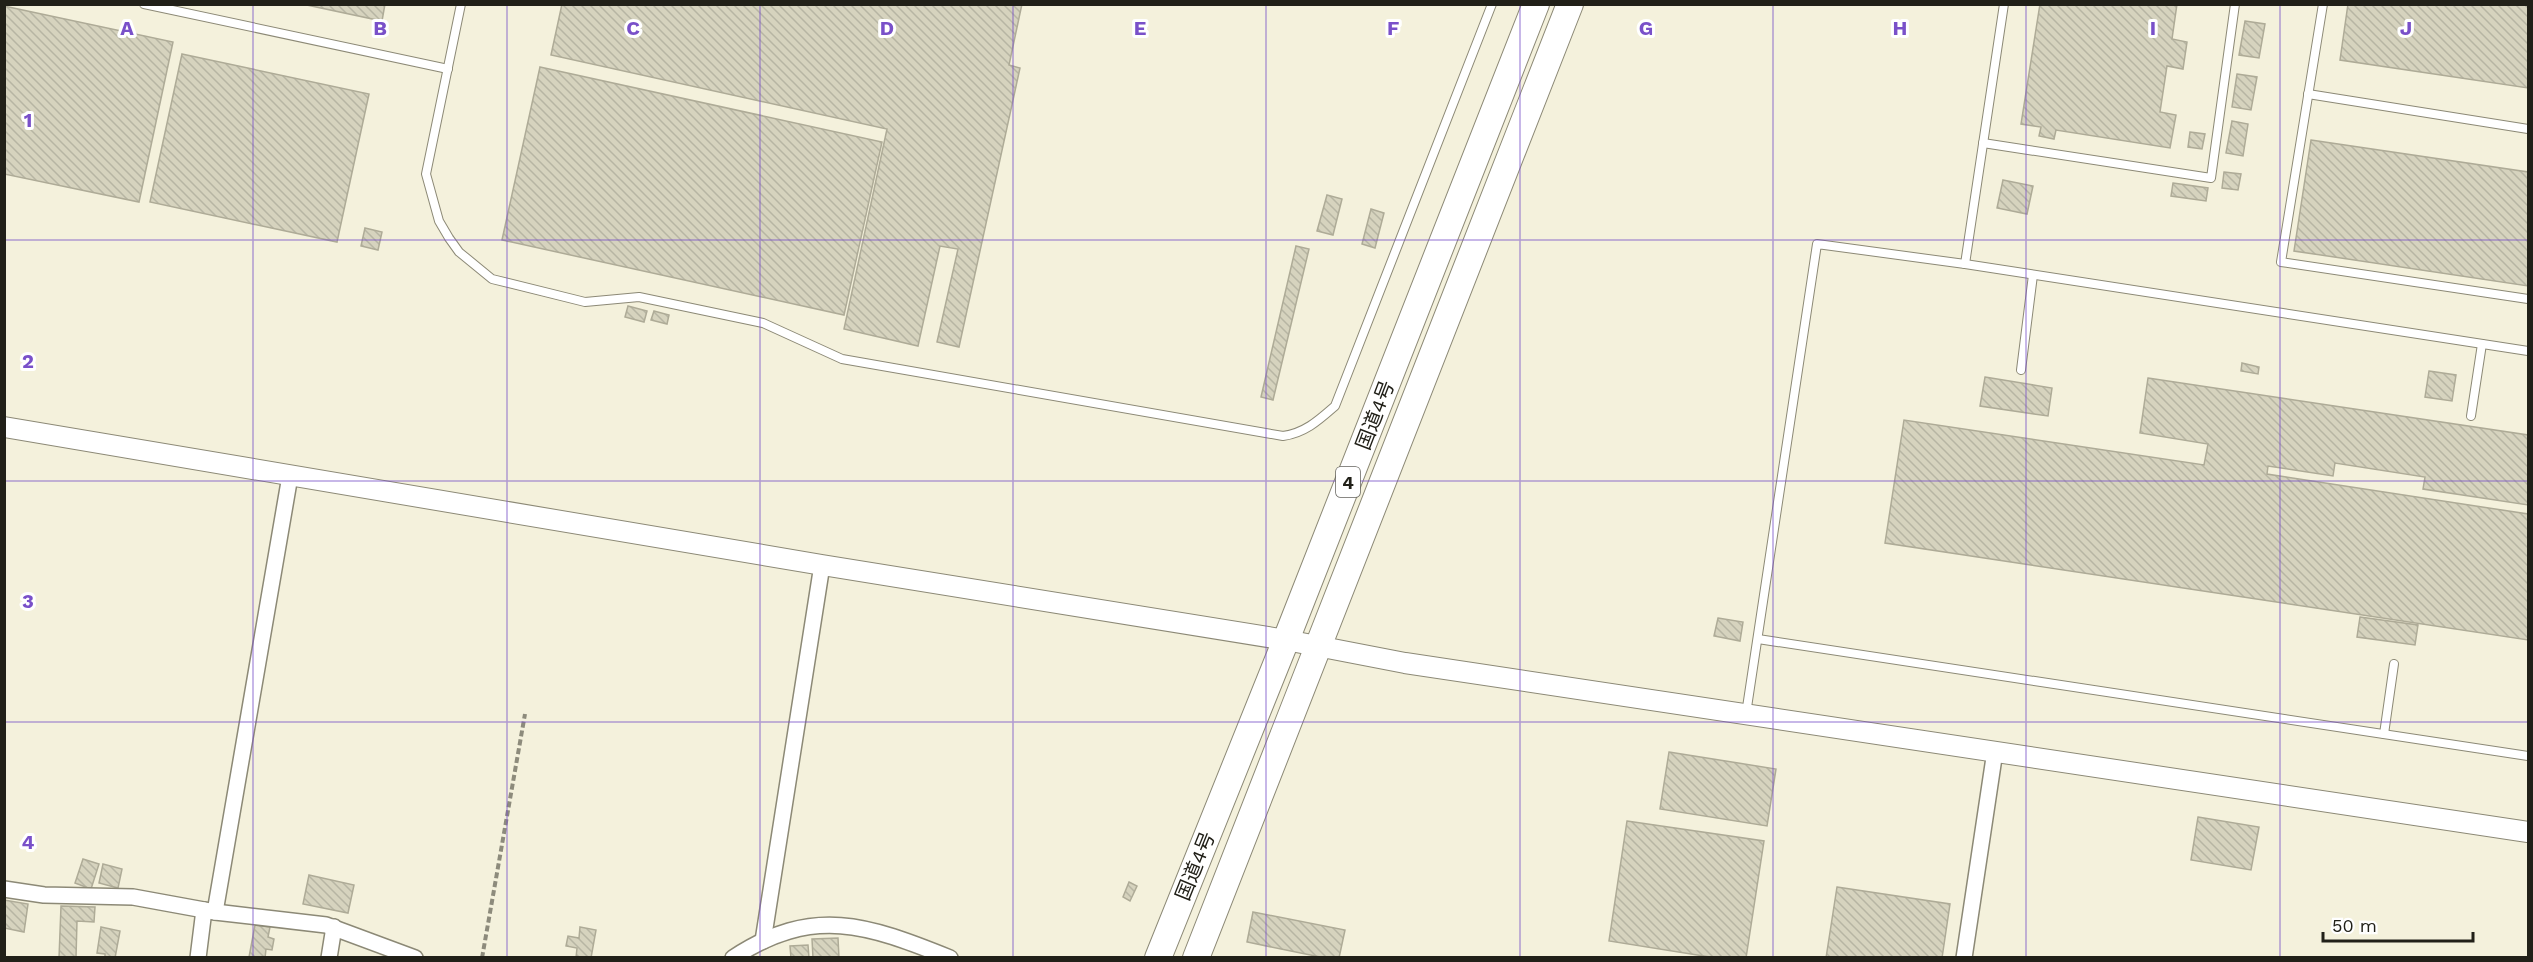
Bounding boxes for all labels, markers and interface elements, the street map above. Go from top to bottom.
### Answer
text: A [120,16,134,40]
text: B [373,16,387,40]
text: C [626,16,640,40]
text: D [880,16,894,40]
text: E [1134,16,1146,40]
text: F [1387,16,1399,40]
text: G [1639,16,1653,40]
text: H [1893,16,1907,40]
text: I [2150,16,2156,40]
text: J [2400,16,2412,40]
text: 1 [24,108,32,132]
text: 2 [22,349,34,373]
street label: 国道4号 [1351,377,1399,453]
road number: 4 [1336,467,1360,497]
text: 3 [22,589,34,613]
street label: 国道4号 [1170,828,1220,904]
text: 4 [22,830,35,854]
scale bar [2323,905,2473,943]
text: 50 m [2332,915,2377,936]

